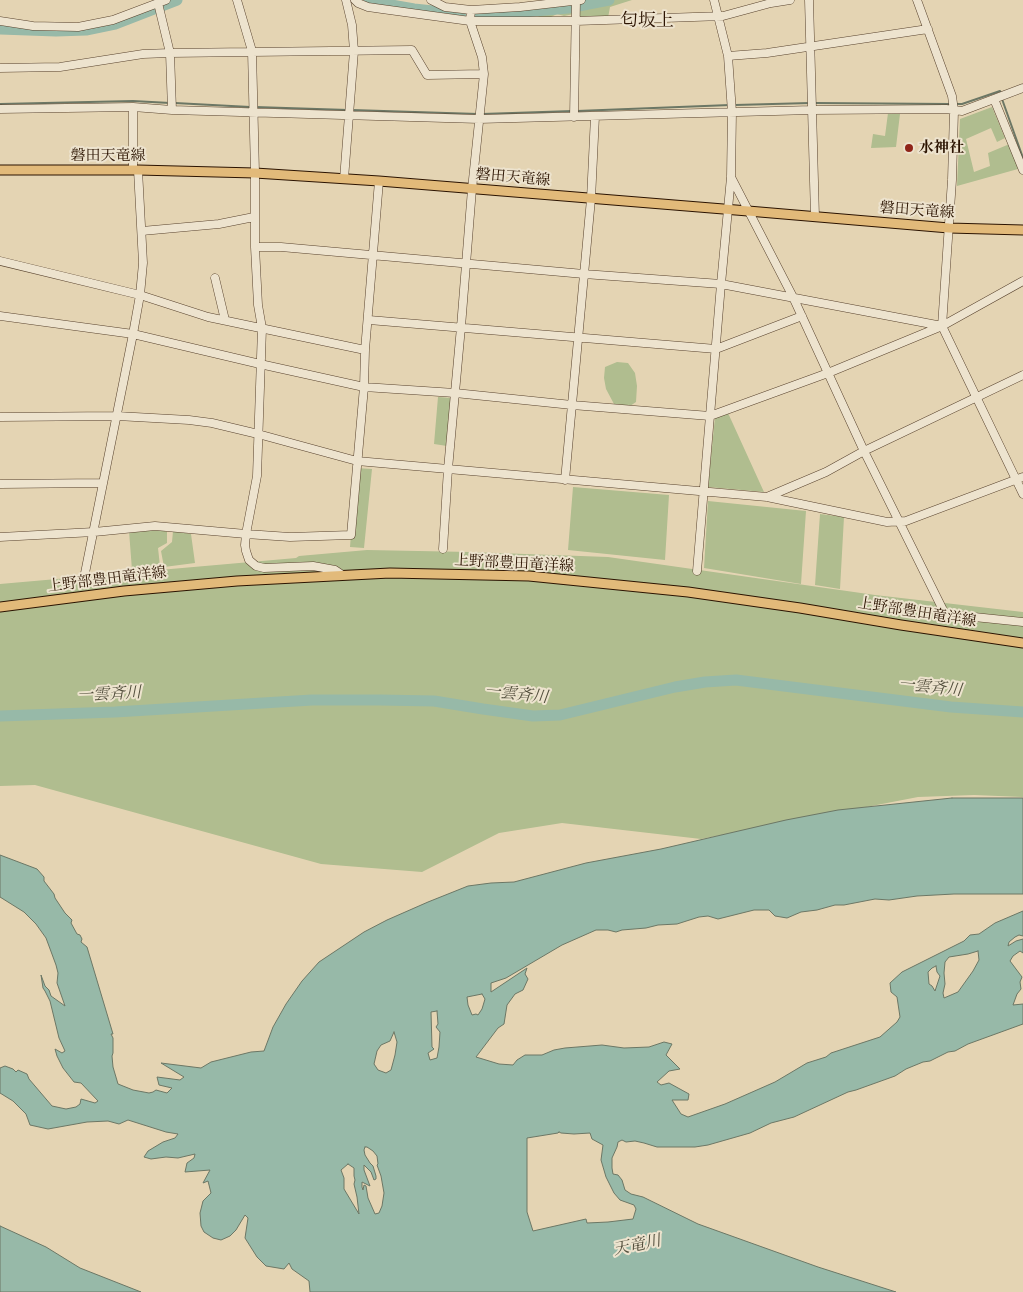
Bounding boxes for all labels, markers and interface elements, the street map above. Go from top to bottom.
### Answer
district label: 匂坂上 [620,11,674,33]
place label: 水神社 [919,139,964,157]
marker: 水神社 [903,142,915,154]
street label: 磐田天竜線 [71,147,145,165]
street label: 磐田天竜線 [475,166,551,190]
street label: 磐田天竜線 [879,199,955,223]
street label: 上野部豊田竜洋線 [454,552,574,576]
street label: 上野部豊田竜洋線 [46,564,168,596]
street label: 上野部豊田竜洋線 [856,595,978,631]
water label: 一雲斉川 [897,675,963,701]
water label: 一雲斉川 [483,682,549,708]
water label: 一雲斉川 [77,684,141,706]
water label: 天竜川 [612,1232,662,1260]

